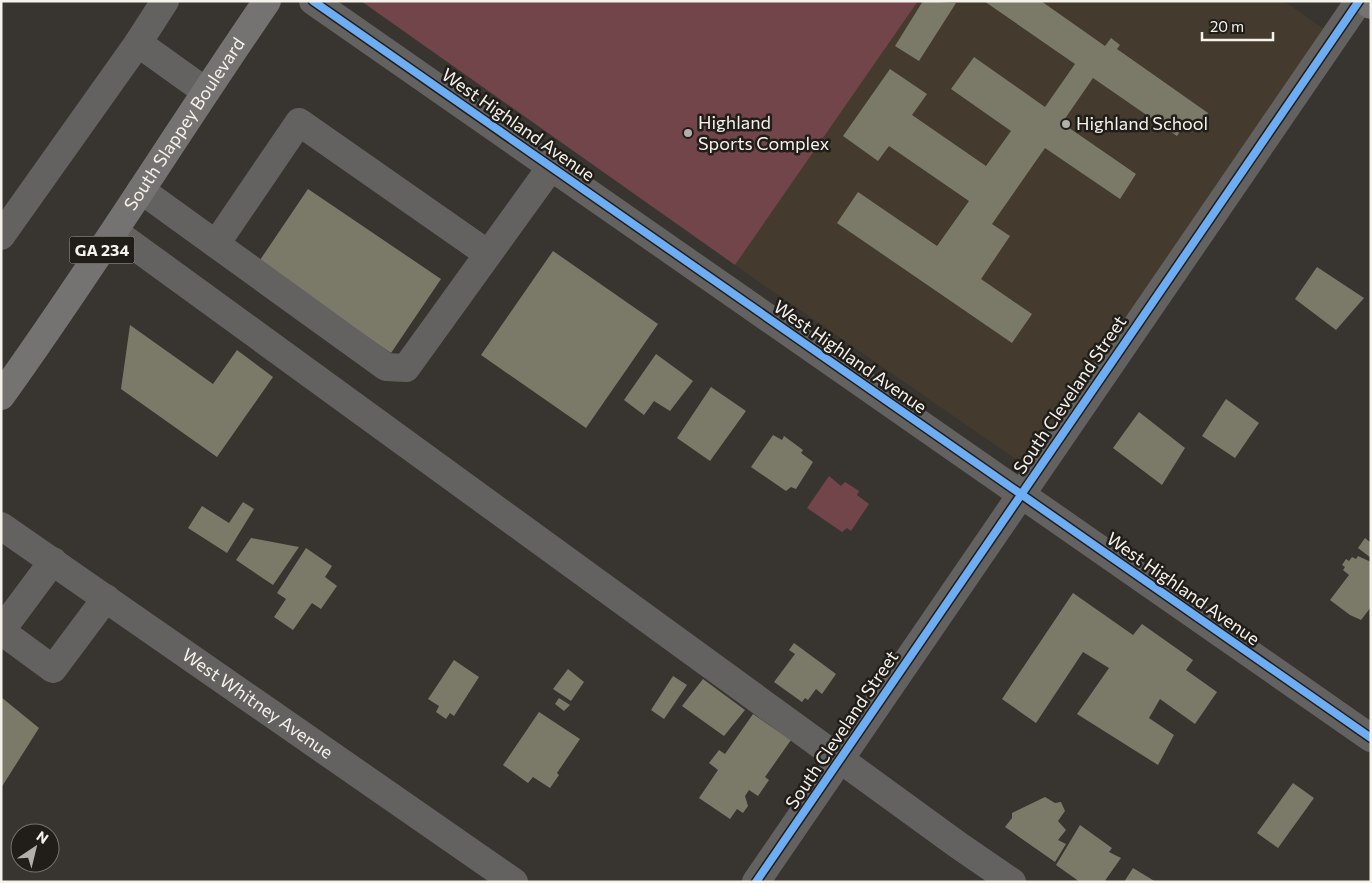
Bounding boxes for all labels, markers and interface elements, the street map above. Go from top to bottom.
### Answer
scale bar [1202,10,1273,42]
text: 20 m [1210,17,1244,35]
street label: South Slappey Boulevard [119,33,249,214]
street label: West Highland Avenue [438,63,599,185]
place label: Highland Sports Complex [698,111,830,154]
place label: Highland School [1076,112,1208,134]
marker: Highland School [1060,118,1072,130]
marker: Highland Sports Complex [682,127,694,139]
road number: GA 234 [70,236,134,264]
street label: West Highland Avenue [770,295,931,417]
street label: South Cleveland Street [1008,311,1130,478]
street label: West Highland Avenue [1103,527,1264,649]
street label: West Whitney Avenue [178,643,338,763]
street label: South Cleveland Street [780,646,902,813]
north arrow [10,823,60,873]
text: N [34,827,52,847]

